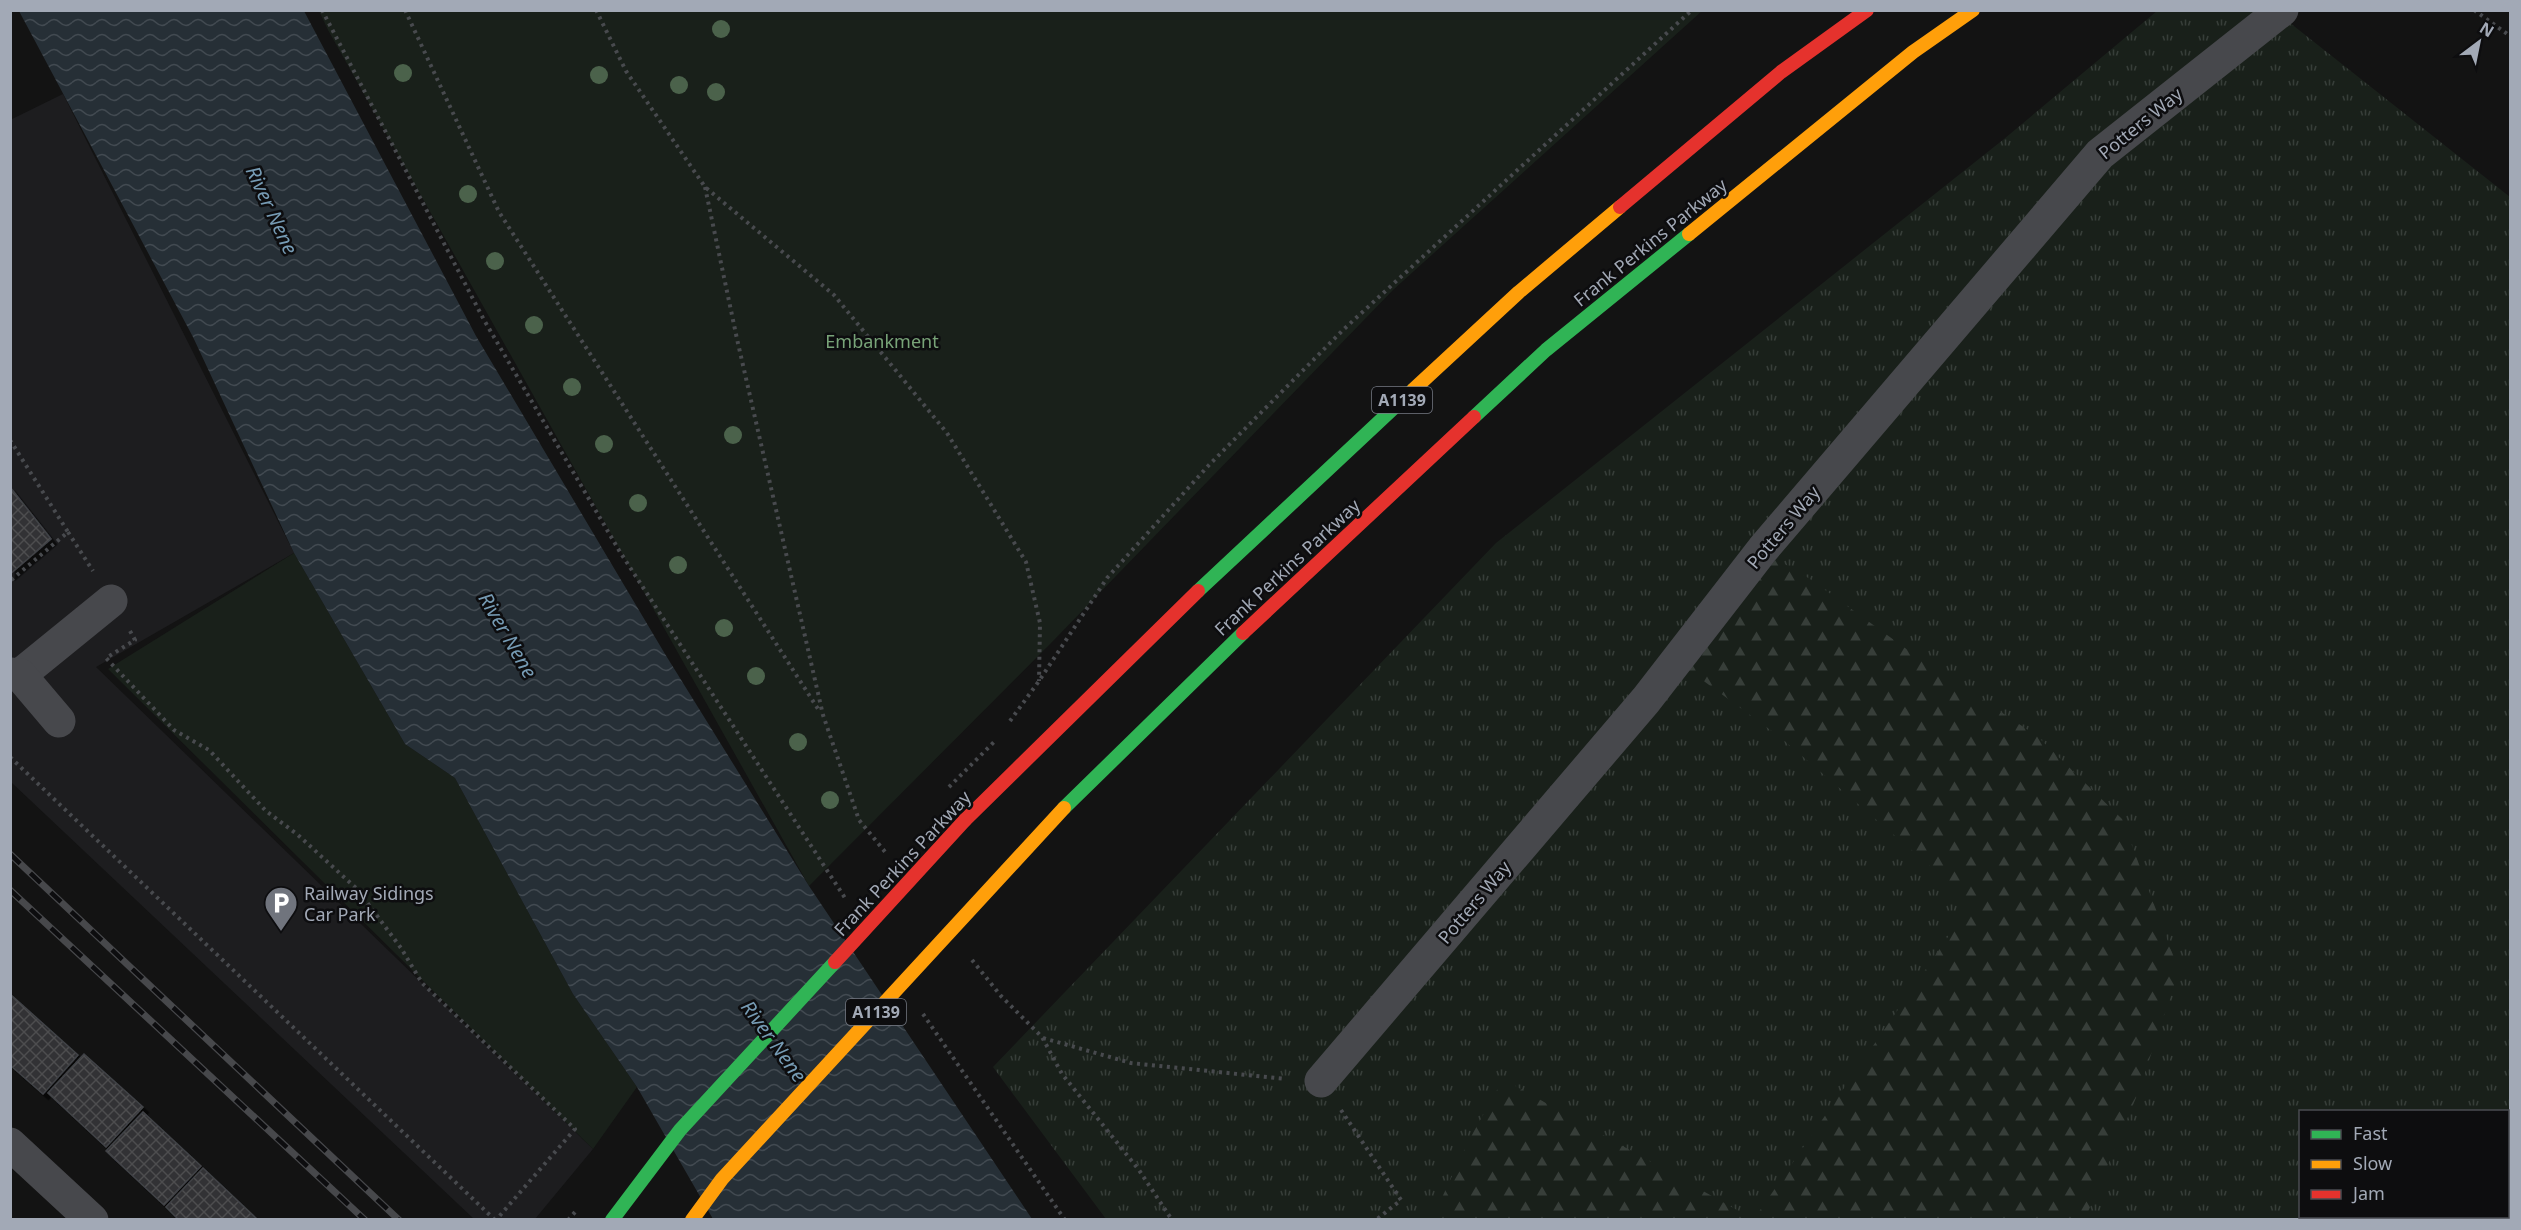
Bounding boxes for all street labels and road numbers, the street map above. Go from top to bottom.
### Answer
street label: Potters Way [2093,81,2188,164]
street label: Frank Perkins Parkway [1568,172,1732,311]
road number: A1139 [1372,387,1432,413]
street label: Potters Way [1741,480,1825,574]
street label: Frank Perkins Parkway [1209,493,1365,641]
street label: Frank Perkins Parkway [828,785,976,941]
street label: Potters Way [1432,855,1516,949]
road number: A1139 [846,999,906,1025]

